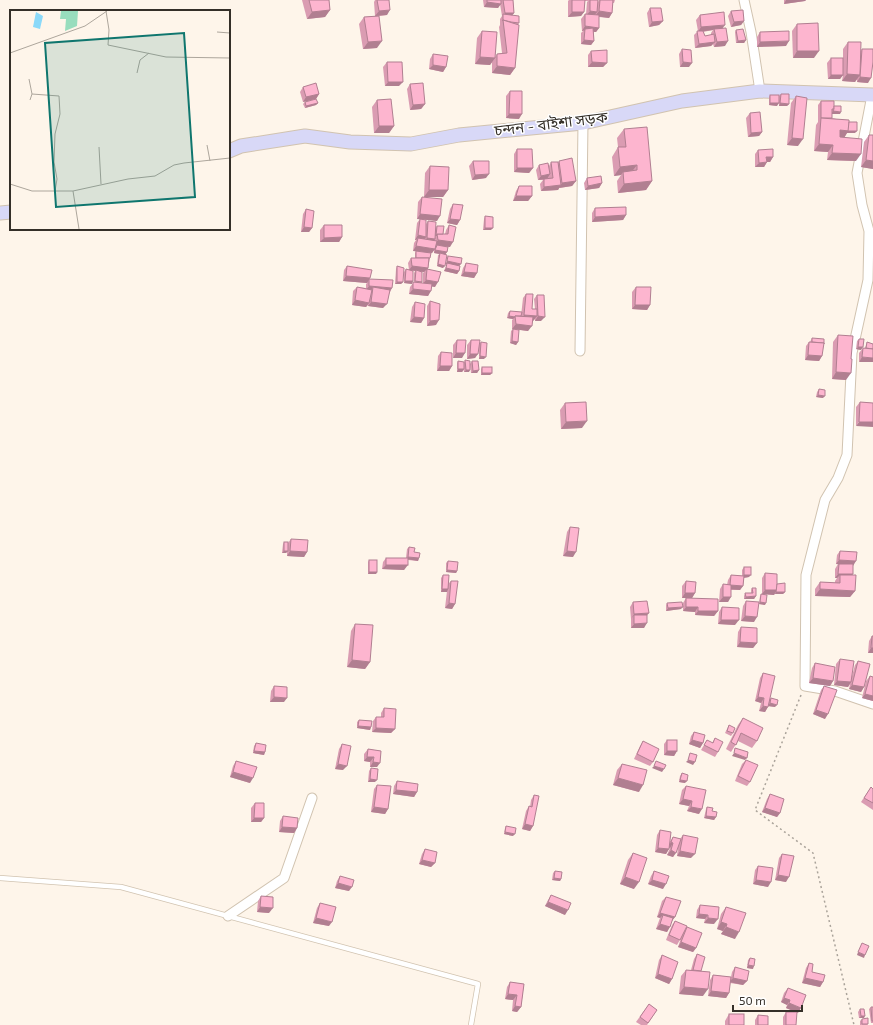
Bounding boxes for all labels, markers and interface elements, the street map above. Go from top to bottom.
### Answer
inset map [10,10,230,230]
street label: চন্দন - বাইশা সড়ক [492,107,609,139]
scale bar [733,987,802,1013]
text: 50 m [739,993,766,1007]

